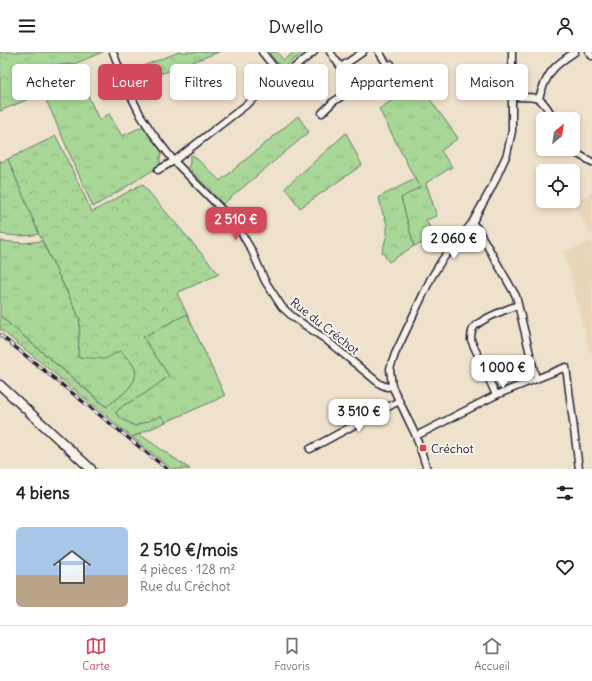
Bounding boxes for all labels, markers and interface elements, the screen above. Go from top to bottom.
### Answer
icon: menu [16,15,38,37]
text: Dwello [269,15,323,38]
icon: person [554,15,576,37]
chip: Acheter [12,64,90,100]
chip: Louer [98,64,162,100]
chip: Filtres [170,64,236,100]
chip: Nouveau [244,64,328,100]
chip: Appartement [336,64,448,100]
chip: Maison [456,64,528,100]
north arrow [536,112,580,156]
map controls [536,112,580,208]
button: locate [536,164,580,208]
pin: 2 510 € [199,207,273,241]
text: 2 510 € [215,211,257,228]
pin: 2 060 € [417,226,491,260]
text: 2 060 € [431,230,477,247]
street label: Rue du Créchot [288,294,362,358]
pin: 1 000 € [466,355,540,389]
text: 1 000 € [480,359,526,376]
pin: 3 510 € [322,399,396,433]
text: 3 510 € [337,403,381,420]
place label: Créchot [431,441,474,456]
marker: Créchot [418,443,428,453]
text: 4 biens [16,482,70,504]
icon: filters [554,482,576,504]
text: 2 510 €/mois [140,539,238,561]
icon: home [48,543,96,591]
icon: heart [554,556,576,578]
text: 4 pièces · 128 m² [140,561,235,578]
text: Rue du Créchot [140,578,230,595]
tab: Carte [82,635,110,673]
tab: Favoris [274,635,310,673]
tab: Accueil [474,635,510,673]

